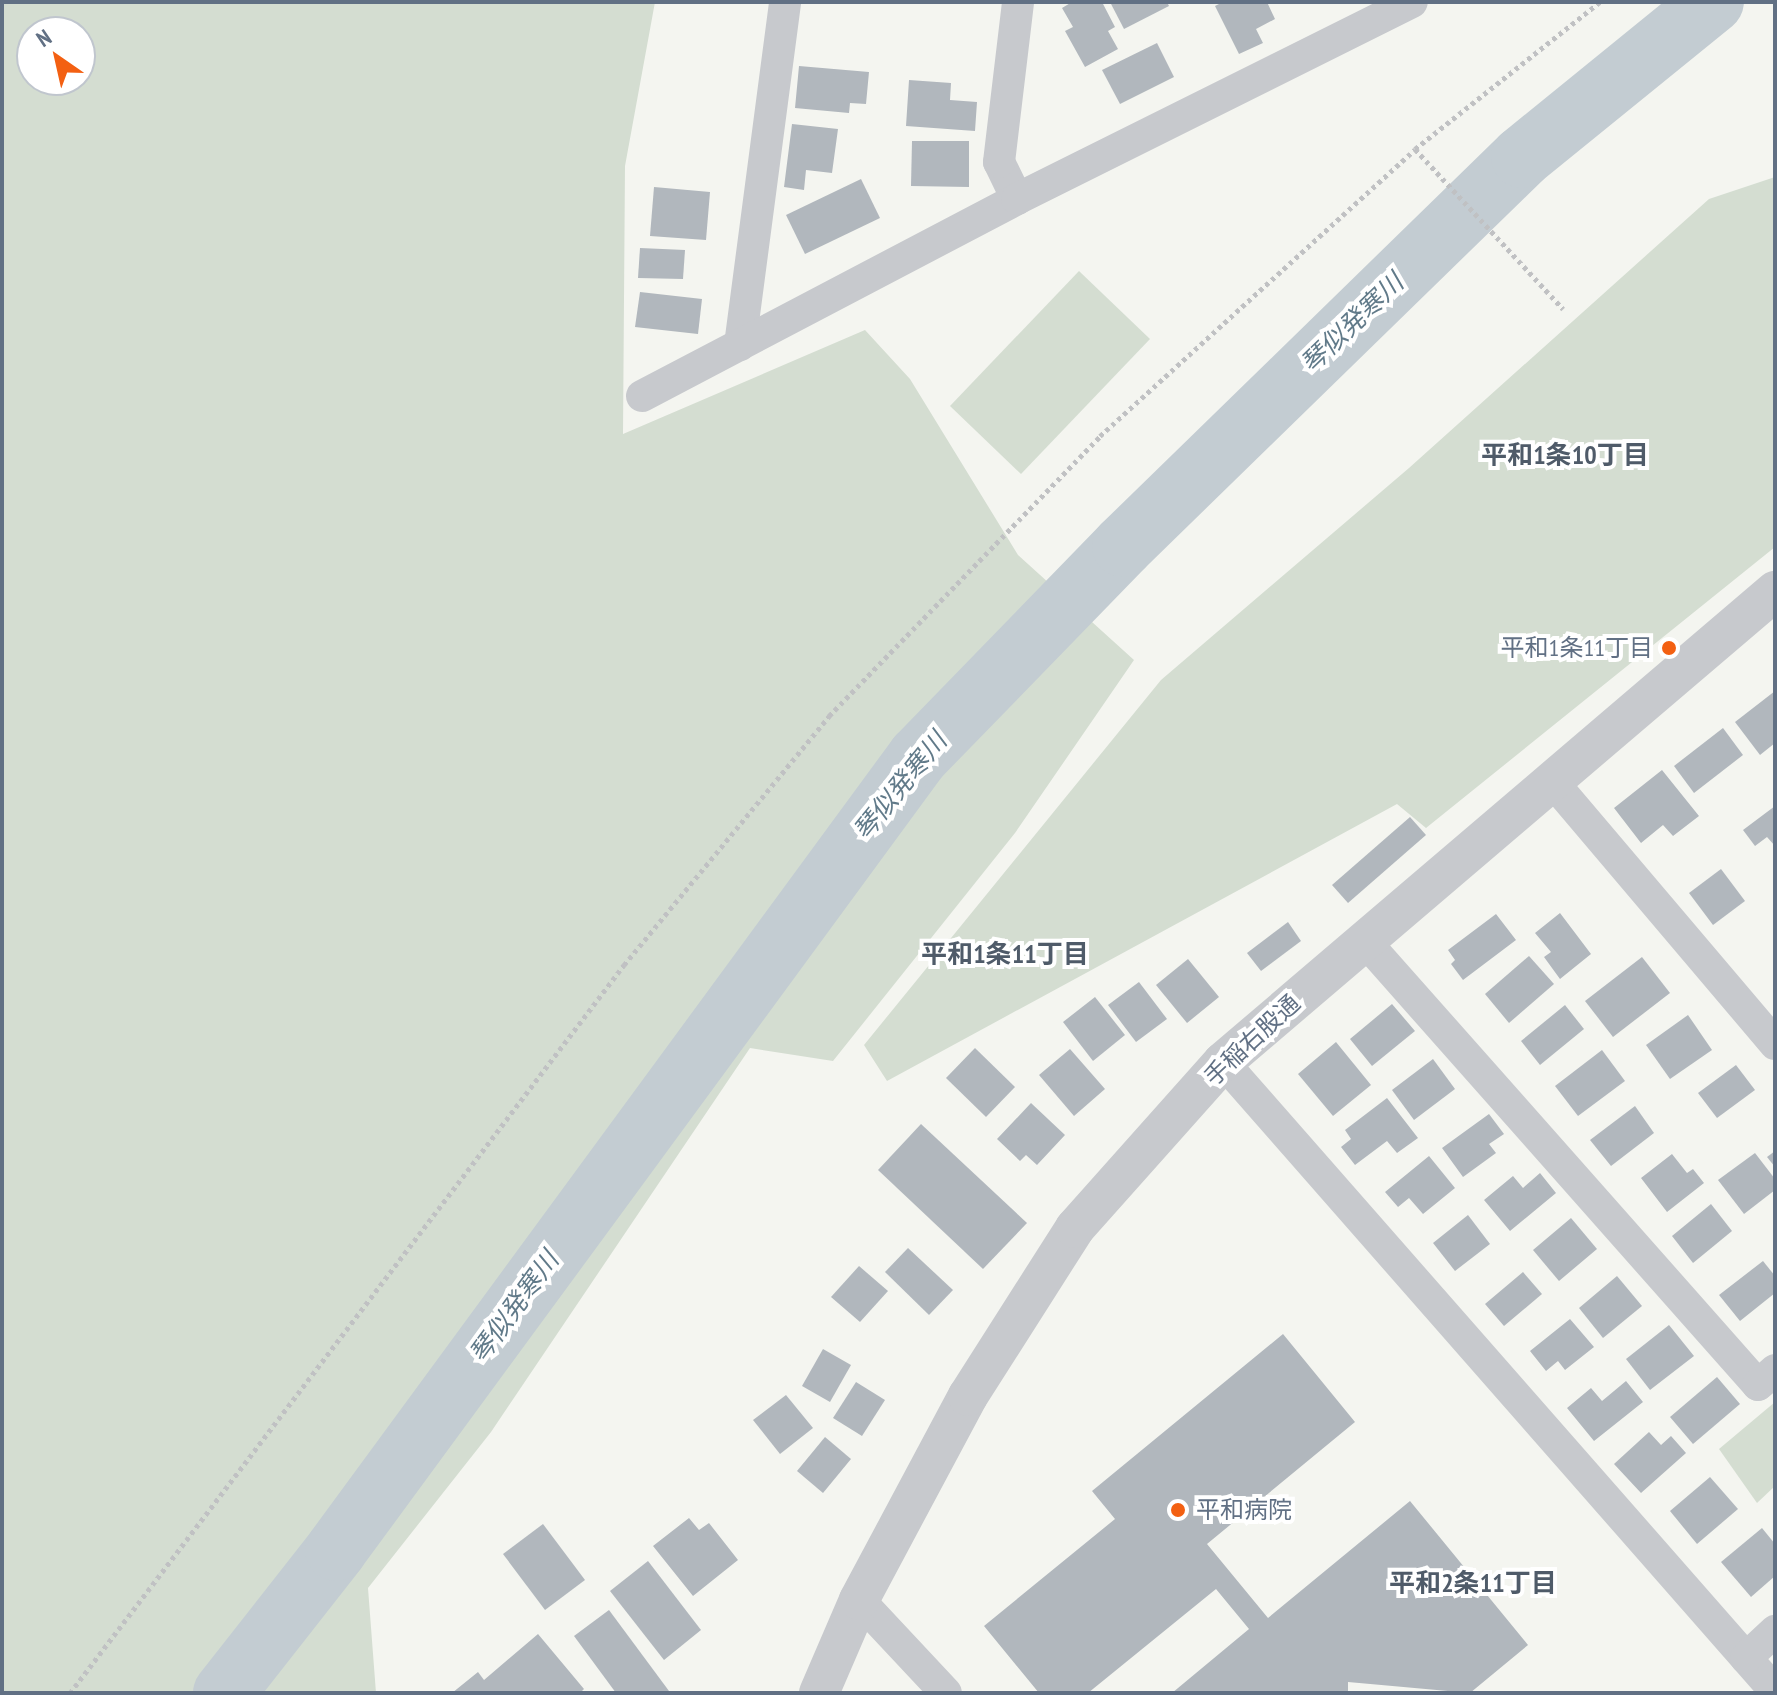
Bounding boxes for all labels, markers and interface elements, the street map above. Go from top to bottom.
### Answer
north arrow [16,16,96,96]
text: N [31,23,56,53]
water label: 琴似発寒川 [1294,267,1410,379]
district label: 平和1条10丁目 [1481,439,1649,471]
place label: 平和1条11丁目 [1501,634,1653,662]
marker: 平和1条11丁目 [1660,639,1678,657]
water label: 琴似発寒川 [847,726,953,846]
district label: 平和1条11丁目 [921,938,1089,970]
street label: 手稲右股通 [1198,989,1306,1091]
water label: 琴似発寒川 [463,1245,565,1369]
place label: 平和病院 [1196,1496,1292,1524]
marker: 平和病院 [1167,1499,1189,1521]
district label: 平和2条11丁目 [1389,1567,1557,1599]

